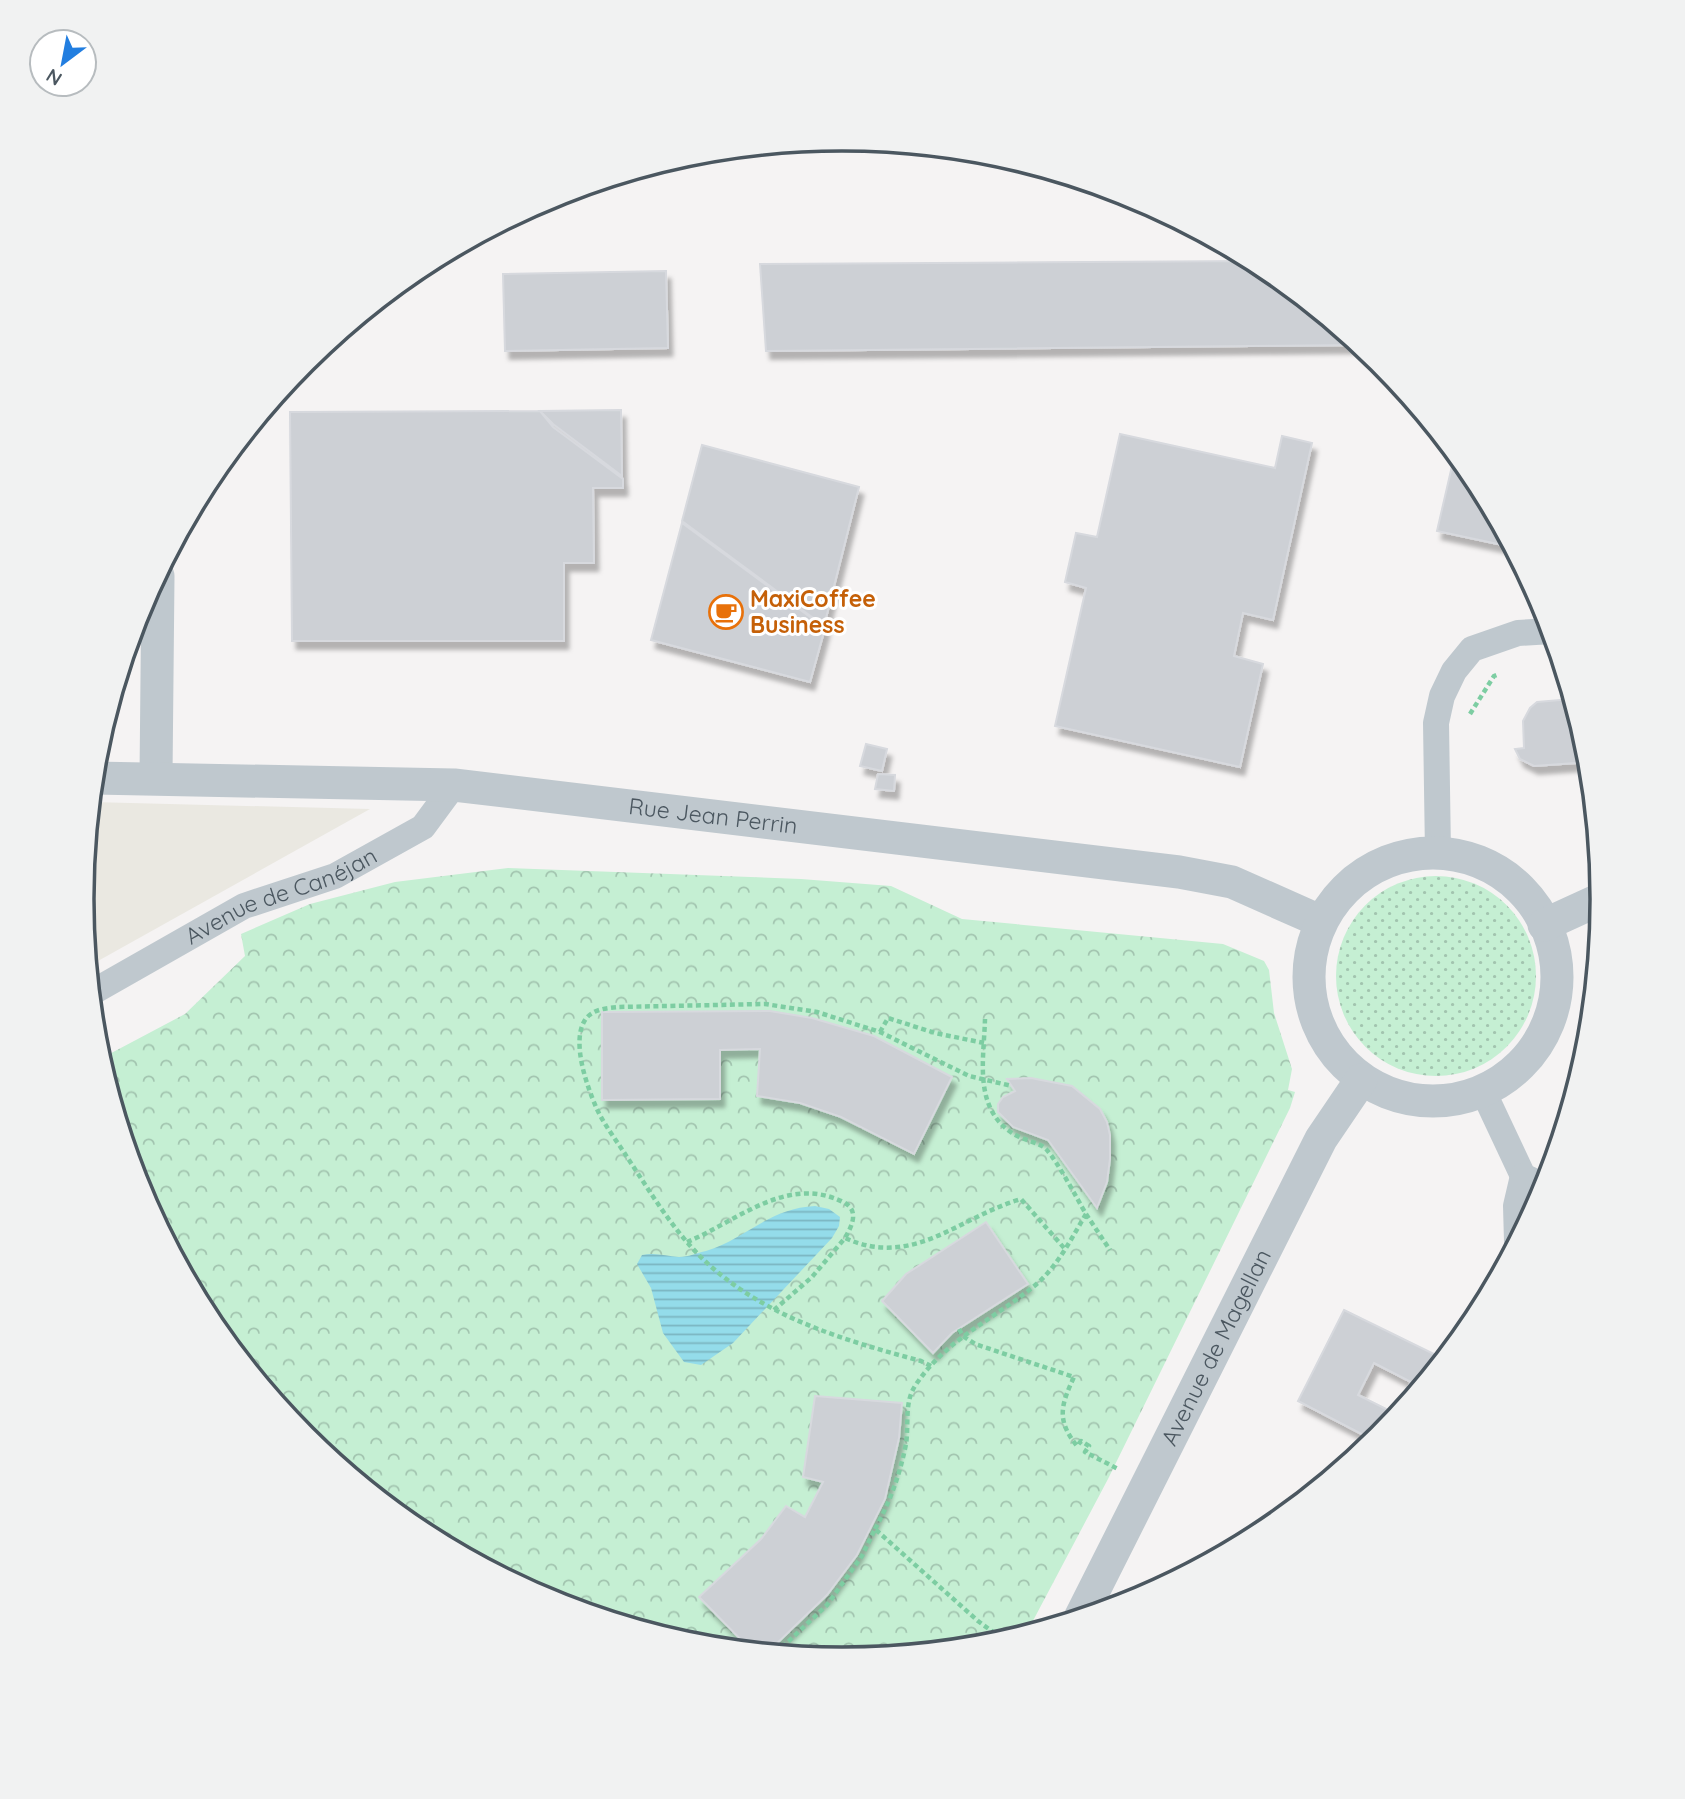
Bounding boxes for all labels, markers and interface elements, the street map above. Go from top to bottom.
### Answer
north arrow [28,28,98,98]
text: N [42,64,66,91]
place label: MaxiCoffee Business [750,584,876,639]
cafe icon: MaxiCoffee Business [707,593,745,631]
street label: Rue Jean Perrin [627,791,799,840]
street label: Avenue de Canéjan [180,841,382,951]
street label: Avenue de Magellan [1154,1244,1277,1450]

